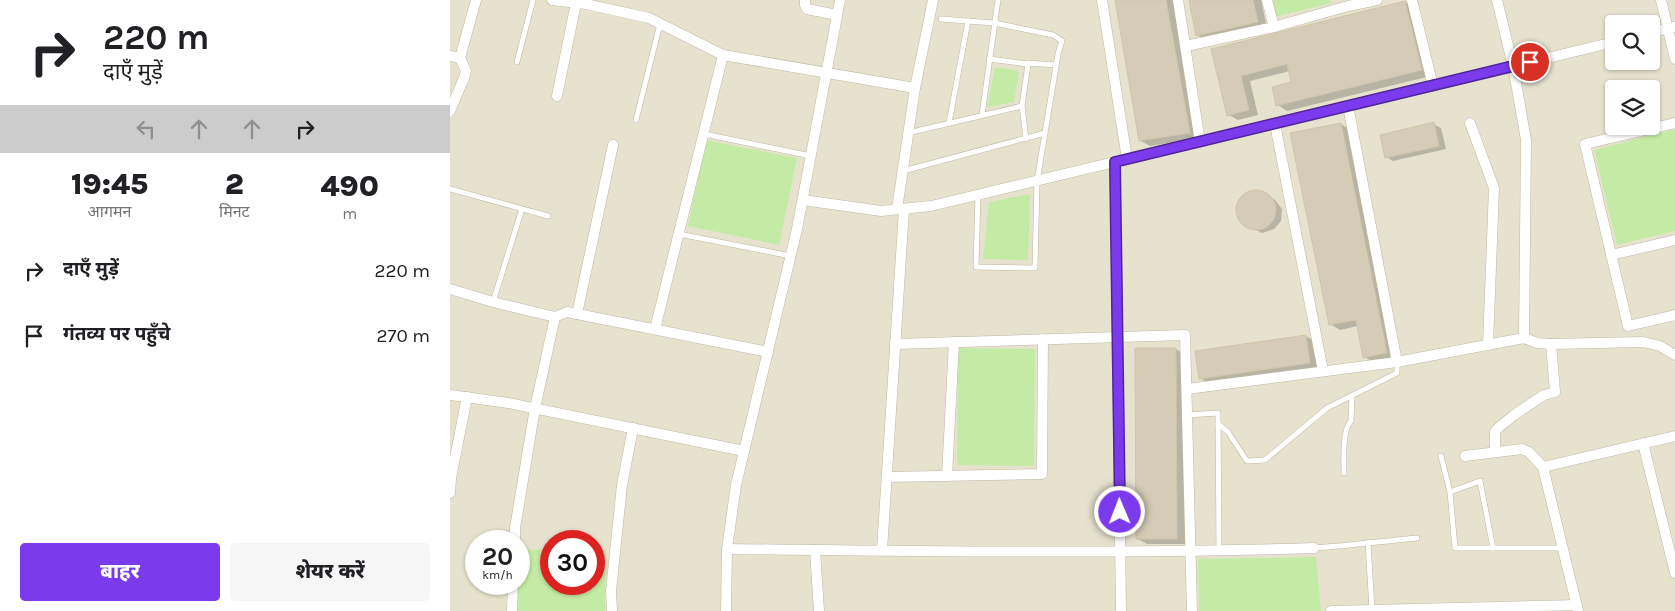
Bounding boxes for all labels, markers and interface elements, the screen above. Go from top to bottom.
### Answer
map controls [1605,15,1660,135]
button: search [1605,15,1660,70]
text: 220 m [103,17,210,58]
icon: right [20,20,85,85]
pin [1509,41,1551,83]
icon: arrive [1516,48,1544,76]
text: दाएँ मुड़ें [103,59,163,85]
button: layers [1605,80,1660,135]
icon: left [132,115,160,143]
icon: ahead [185,115,213,143]
icon: ahead [238,115,266,143]
icon: right [291,115,319,143]
text: 19:45 [71,166,148,202]
text: 2 [225,166,244,202]
text: 490 [321,168,379,204]
text: आगमन [88,202,131,221]
text: मिनट [219,202,250,221]
text: m [342,204,357,223]
icon: right [20,257,48,285]
text: दाएँ मुड़ें [63,258,119,280]
text: 220 m [374,260,430,282]
icon: arrive [20,322,48,350]
text: गंतव्य पर पहुँचे [63,323,170,345]
text: 270 m [377,325,430,347]
position arrow [1093,485,1145,537]
speed limit sign: 30 [540,530,605,595]
text: 20 [482,542,513,571]
button: बाहर [20,543,220,601]
button: शेयर करें [230,543,430,601]
text: km/h [482,568,513,582]

